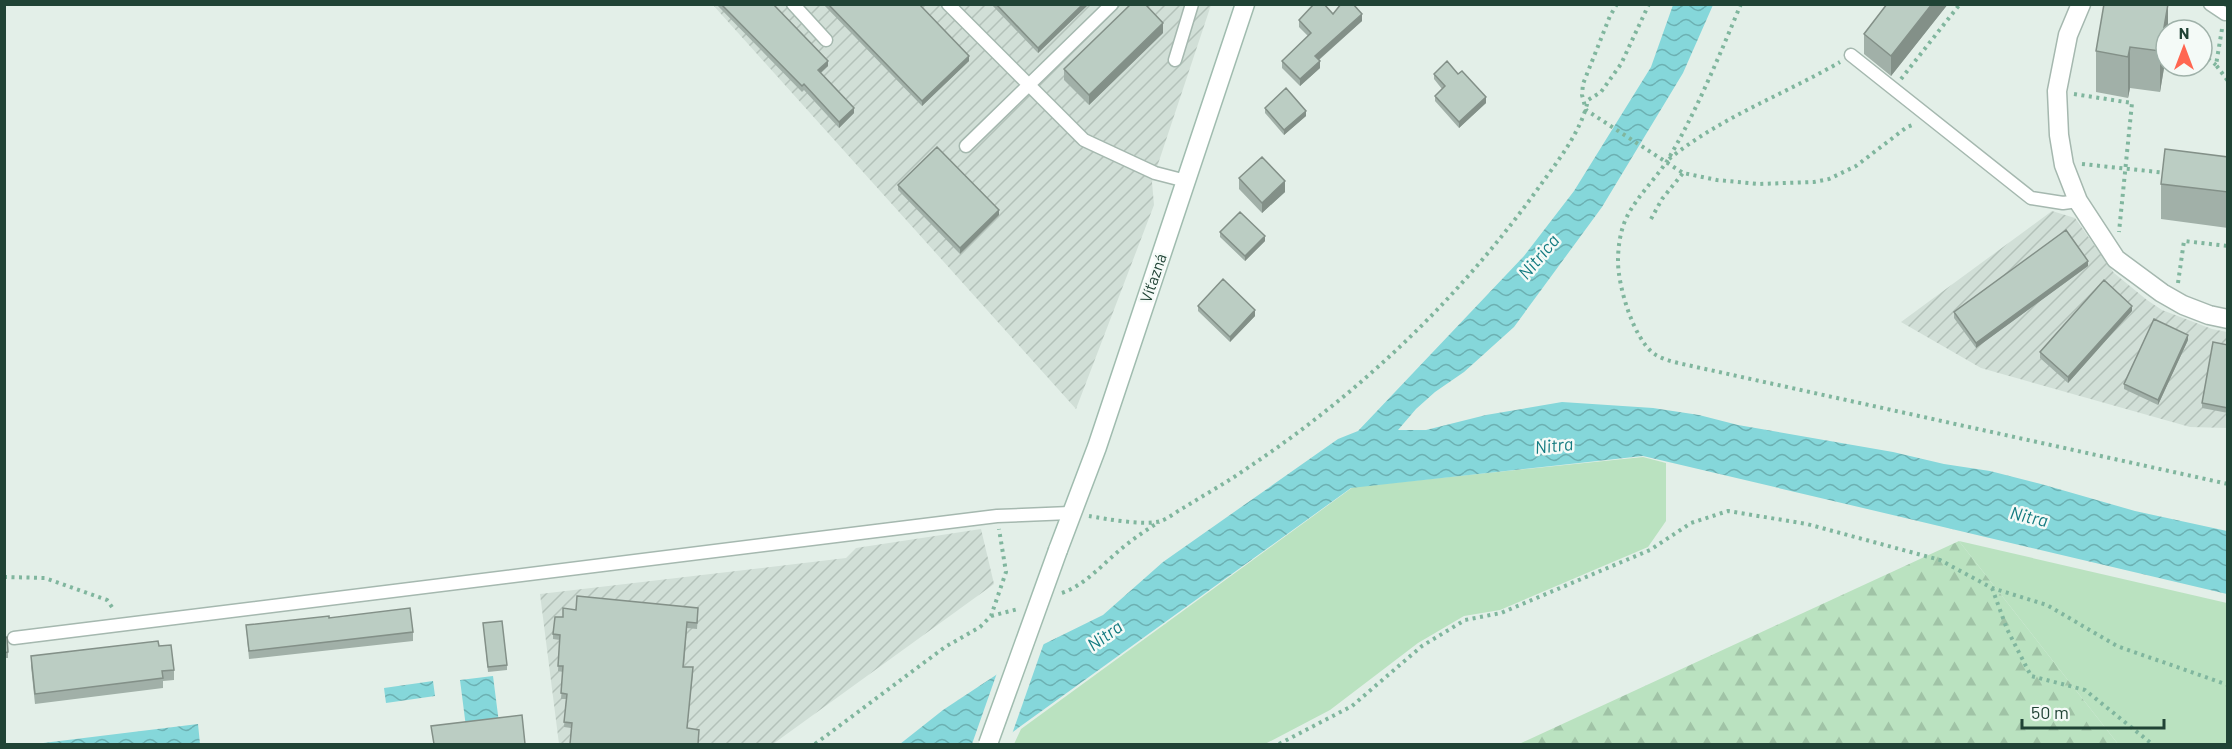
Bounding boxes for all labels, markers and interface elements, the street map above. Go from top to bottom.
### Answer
north arrow [2154,18,2214,78]
text: N [2179,23,2189,42]
water label: Nitrica [1513,229,1563,283]
street label: Víťazná [1135,251,1170,305]
water label: Nitra [1534,432,1574,458]
water label: Nitra [2008,501,2050,531]
water label: Nitra [1082,615,1126,655]
scale bar [2022,692,2164,730]
text: 50 m [2031,701,2069,723]

